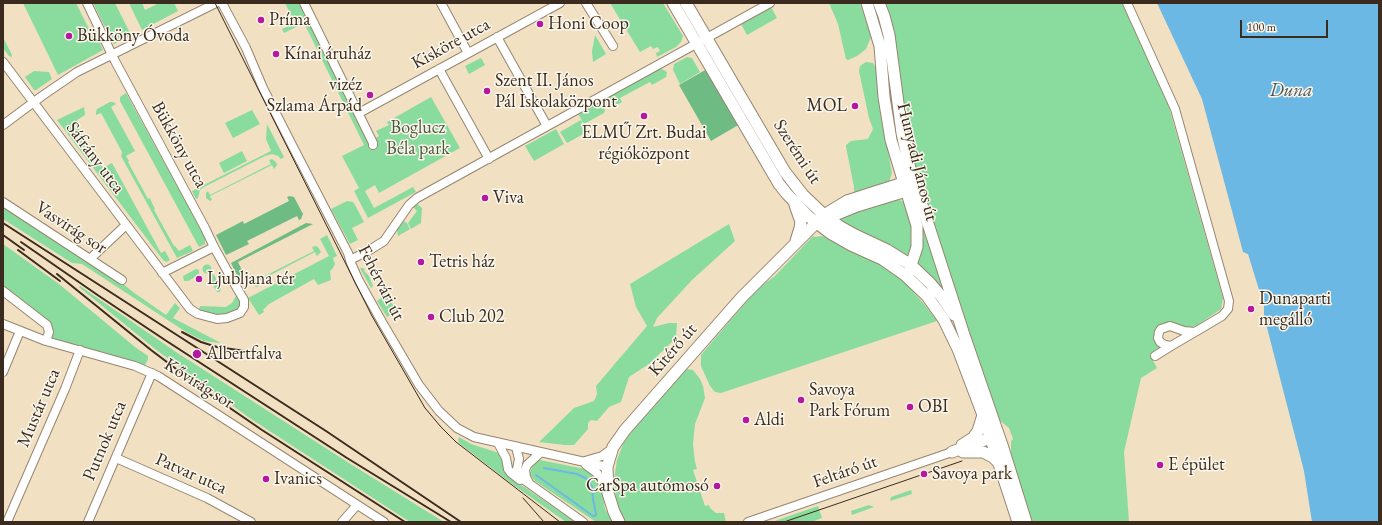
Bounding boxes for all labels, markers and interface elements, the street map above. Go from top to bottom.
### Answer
place label: Príma [269,9,311,31]
scale bar [1242,12,1330,38]
place label: Honi Coop [548,13,629,35]
street label: Kisköre utca [408,14,494,74]
marker: Príma [256,15,266,25]
marker: Honi Coop [535,19,545,29]
text: 100 m [1247,19,1276,35]
place label: Bükköny Óvoda [77,25,189,47]
marker: Bükköny Óvoda [64,31,74,41]
place label: Kínai áruház [284,43,371,65]
marker: Kínai áruház [271,49,281,59]
place label: Szent II. János Pál Iskolaközpont [495,70,617,112]
place label: vizéz Szlama Árpád [267,74,362,116]
water label: Duna [1269,80,1313,102]
marker: Szent II. János Pál Iskolaközpont [482,86,492,96]
marker: vizéz Szlama Árpád [365,90,375,100]
place label: MOL [807,95,847,117]
street label: Bükköny utca [146,98,212,192]
marker: MOL [850,101,860,111]
street label: Hunyadi János út [892,101,942,223]
marker: ELMŰ Zrt. Budai régióközpont [639,111,649,121]
street label: Szerémi út [768,116,826,188]
park label: Boglucz Béla park [386,117,450,160]
street label: Sáfrány utca [61,118,129,198]
place label: ELMŰ Zrt. Budai régióközpont [582,122,706,164]
place label: Viva [493,187,524,209]
marker: Viva [480,193,490,203]
street label: Vasvirág sor [31,197,111,259]
street label: Fehérvári út [353,242,409,324]
place label: Tetris ház [429,251,495,273]
marker: Tetris ház [416,257,426,267]
place label: Ljubljana tér [207,268,295,290]
marker: Ljubljana tér [194,274,204,284]
place label: Dunaparti megálló [1259,288,1331,330]
marker: Dunaparti megálló [1246,304,1256,314]
place label: Club 202 [439,306,504,328]
marker: Club 202 [426,312,436,322]
street label: Kitérő út [644,319,702,381]
place label: Albertfalva [206,343,282,365]
marker: Albertfalva [191,348,203,360]
street label: Kővirág sor [160,354,238,414]
street label: Mustár utca [13,365,65,451]
place label: Savoya Park Fórum [809,379,890,422]
marker: Savoya Park Fórum [796,395,806,405]
place label: OBI [918,396,948,418]
street label: Putnok utca [79,398,131,484]
marker: OBI [905,402,915,412]
place label: Aldi [754,409,784,431]
marker: Aldi [741,415,751,425]
street label: Patvar utca [152,449,230,499]
street label: Feltáró út [810,451,880,493]
place label: E épület [1168,454,1225,476]
marker: E épület [1155,460,1165,470]
place label: Savoya park [932,463,1012,485]
place label: Ivanics [274,468,322,490]
marker: Savoya park [919,469,929,479]
marker: Ivanics [261,474,271,484]
place label: CarSpa autómosó [586,475,709,497]
marker: CarSpa autómosó [712,481,722,491]

